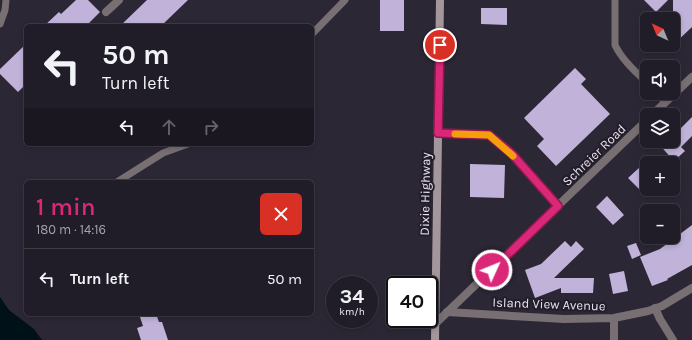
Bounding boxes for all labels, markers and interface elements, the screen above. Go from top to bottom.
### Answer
north arrow [640,12,680,52]
map controls [640,12,680,244]
pin [423,28,457,62]
icon: arrive [429,34,451,56]
text: 50 m [102,38,170,71]
icon: left [36,40,88,92]
button: sound [640,60,680,100]
text: Turn left [102,72,170,94]
button: layers [640,108,680,148]
icon: left [116,116,138,138]
icon: ahead [158,116,180,138]
icon: right [200,116,222,138]
street label: Schreier Road [559,121,629,189]
street label: Dixie Highway [417,152,433,236]
button: + [640,156,680,196]
text: 1 min [36,193,96,221]
button: close [260,193,302,235]
button: − [640,204,680,244]
text: 180 m · 14:16 [36,222,106,237]
position arrow [471,249,513,291]
icon: left [36,268,58,290]
text: Turn left [70,270,129,288]
text: 50 m [267,270,302,288]
speed limit sign: 40 [386,276,438,328]
text: 34 [340,285,364,308]
street label: Island View Avenue [492,295,606,313]
text: km/h [339,306,365,318]

